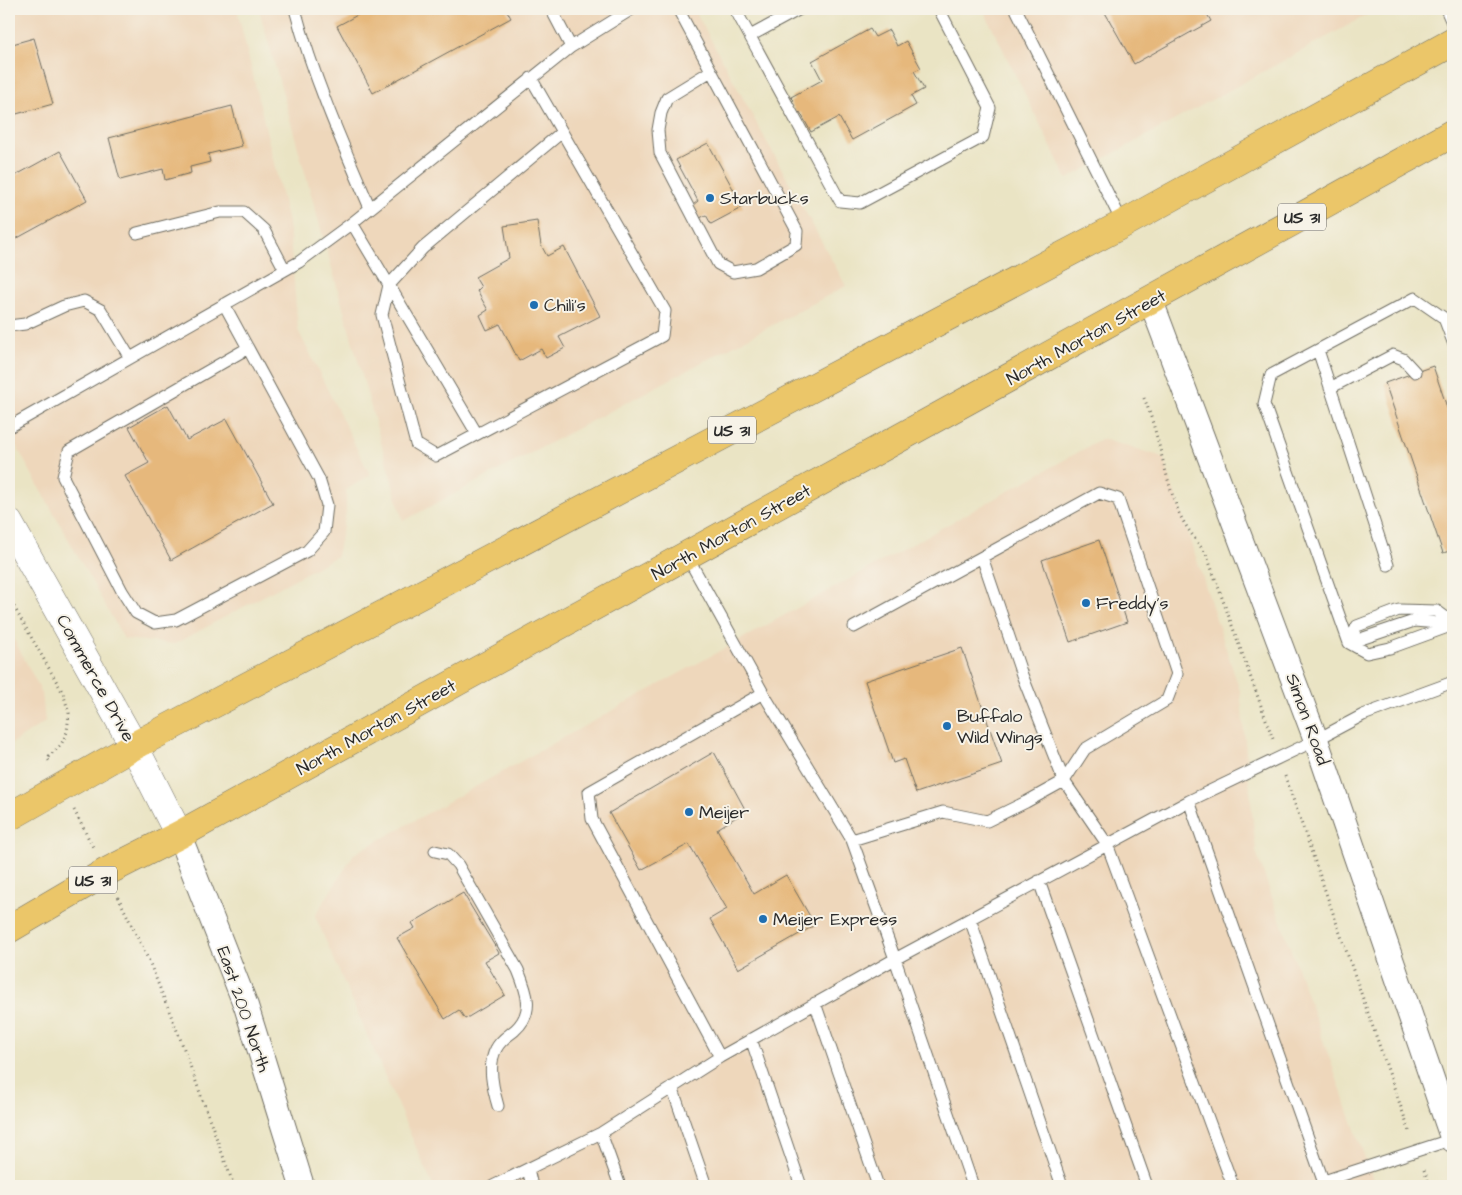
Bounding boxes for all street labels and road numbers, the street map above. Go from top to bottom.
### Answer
road number: US 31 [1278,203,1326,230]
street label: North Morton Street [1002,283,1171,392]
road number: US 31 [708,416,756,444]
street label: North Morton Street [647,478,816,587]
street label: Commerce Drive [50,610,141,747]
street label: Simon Road [1279,670,1336,769]
street label: North Morton Street [292,673,461,782]
road number: US 31 [69,866,117,894]
street label: East 200 North [210,943,277,1075]

